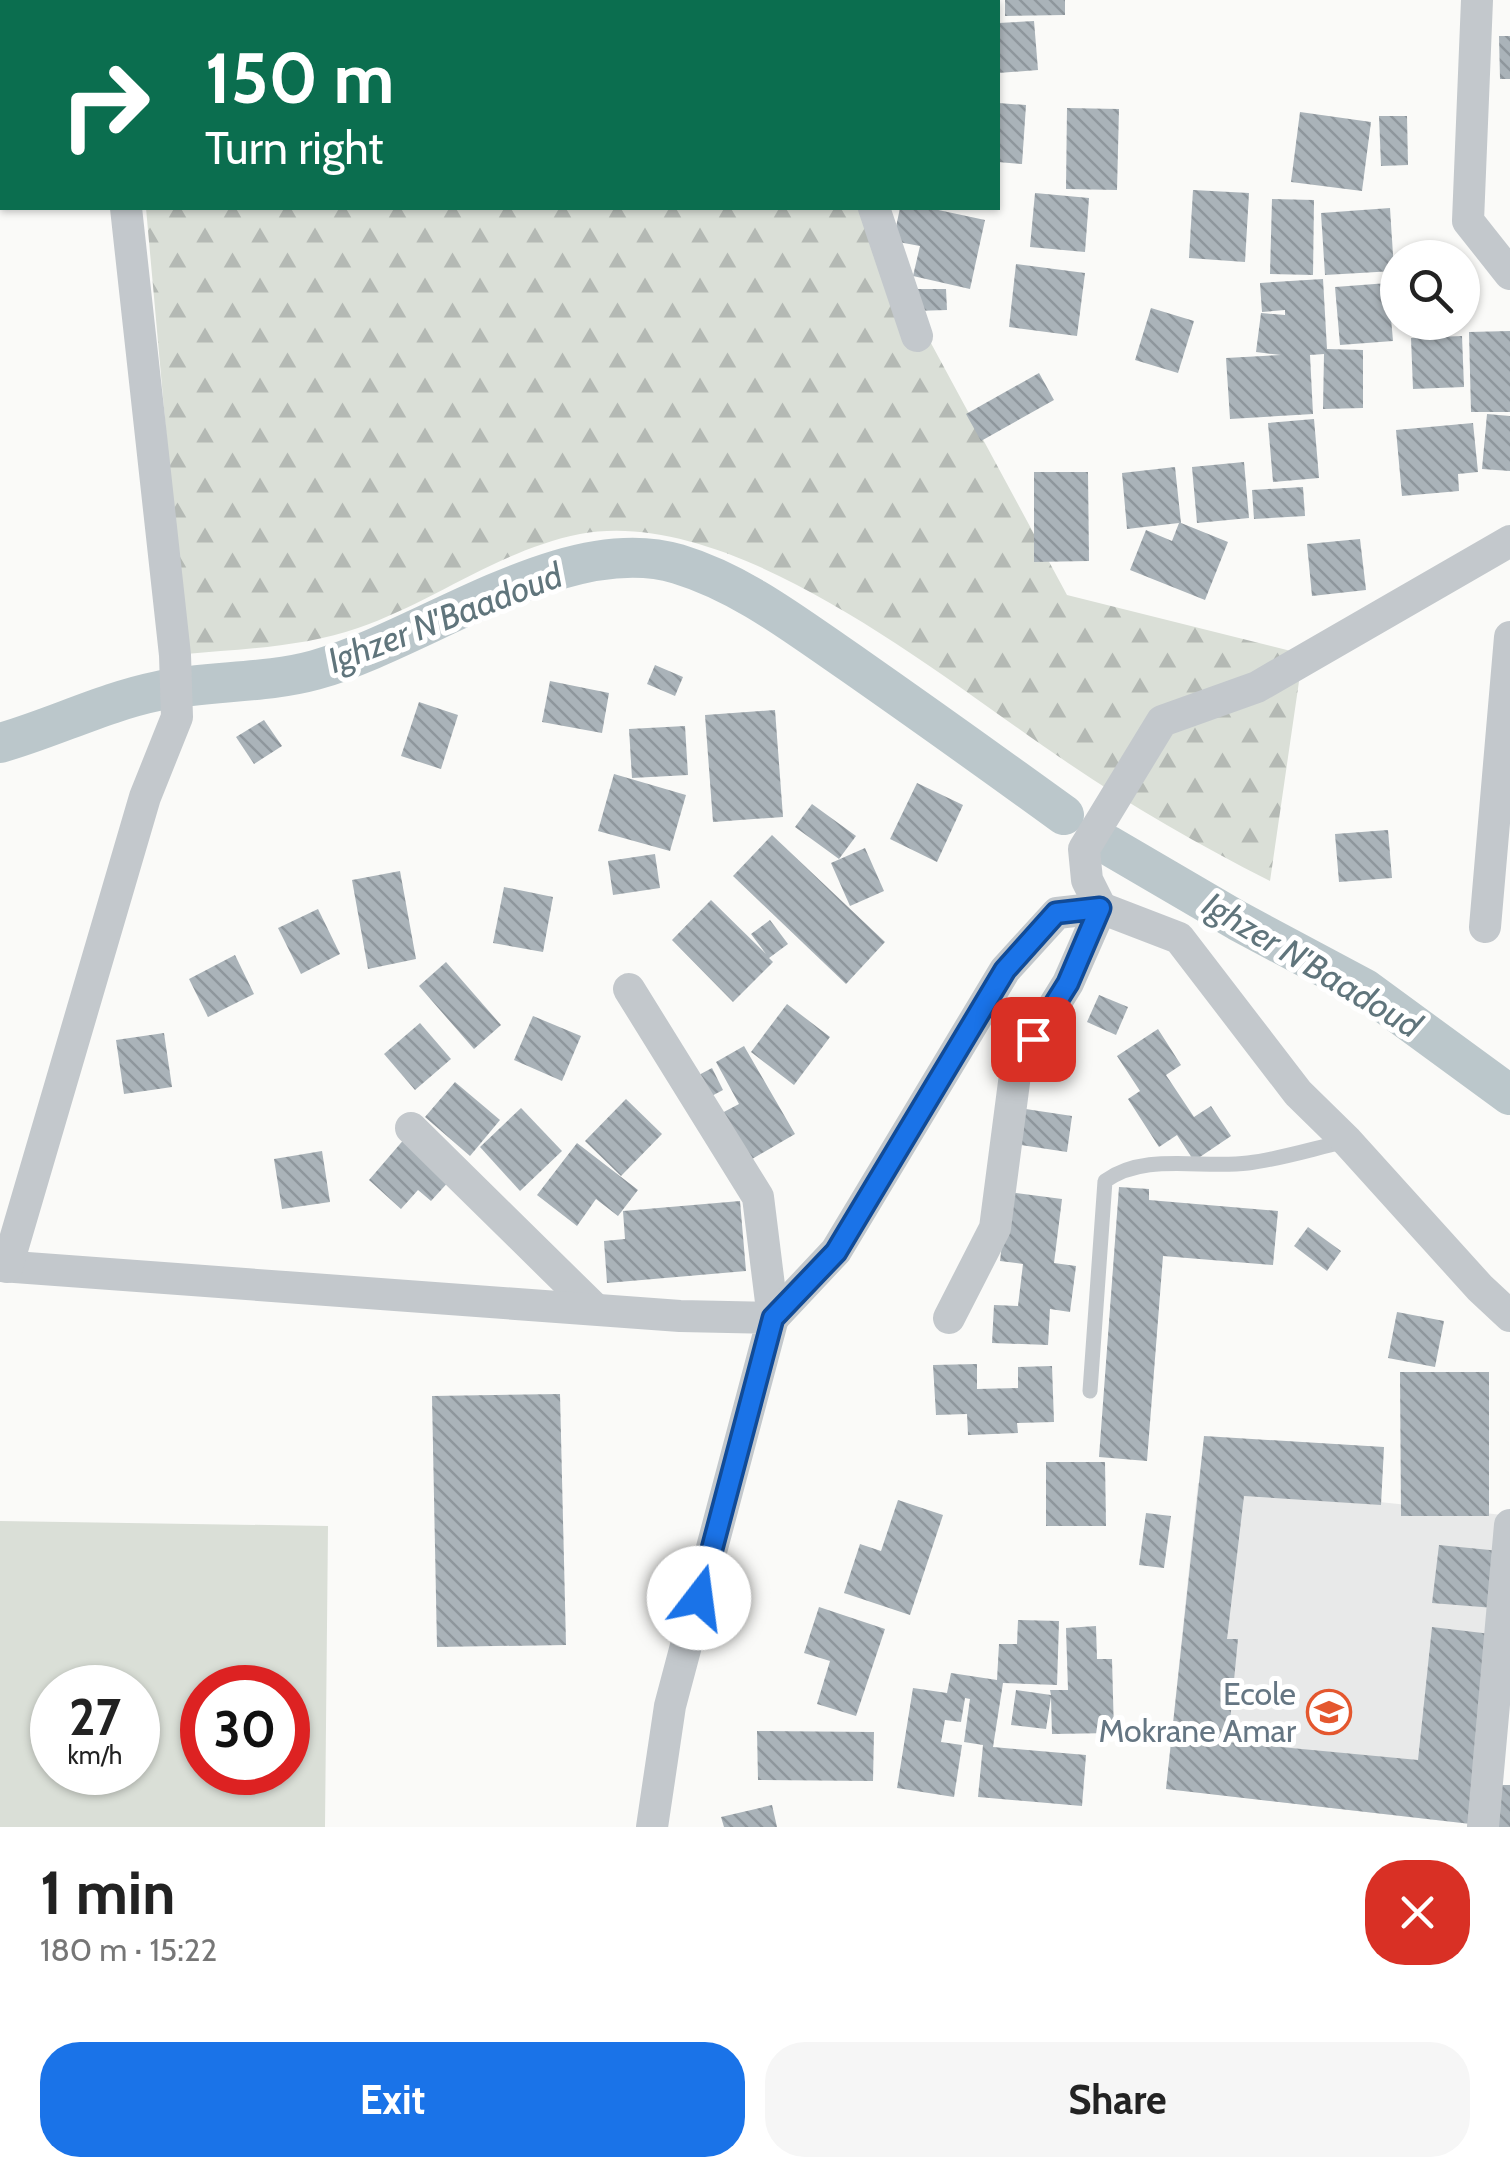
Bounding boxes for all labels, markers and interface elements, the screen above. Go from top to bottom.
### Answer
text: 150 m [205,35,394,121]
icon: right [40,40,170,170]
text: Turn right [205,121,384,175]
map controls [1380,240,1480,340]
button: search [1380,240,1480,340]
water label: Ighzer N'Baadoud [322,553,569,682]
water label: Ighzer N'Baadoud [1195,882,1430,1047]
pin [991,997,1076,1082]
icon: arrive [1006,1012,1061,1067]
position arrow [647,1546,751,1650]
speed limit sign: 30 [180,1665,310,1795]
place label: Ecole Mokrane Amar [1098,1674,1297,1750]
text: 27 [69,1687,121,1748]
school or university icon: Ecole Mokrane Amar [1306,1689,1352,1735]
text: km/h [68,1740,122,1770]
text: 1 min [40,1856,175,1929]
button: close [1365,1860,1470,1965]
text: 180 m · 15:22 [40,1930,217,1969]
button: Exit [40,2042,745,2157]
button: Share [765,2042,1470,2157]

